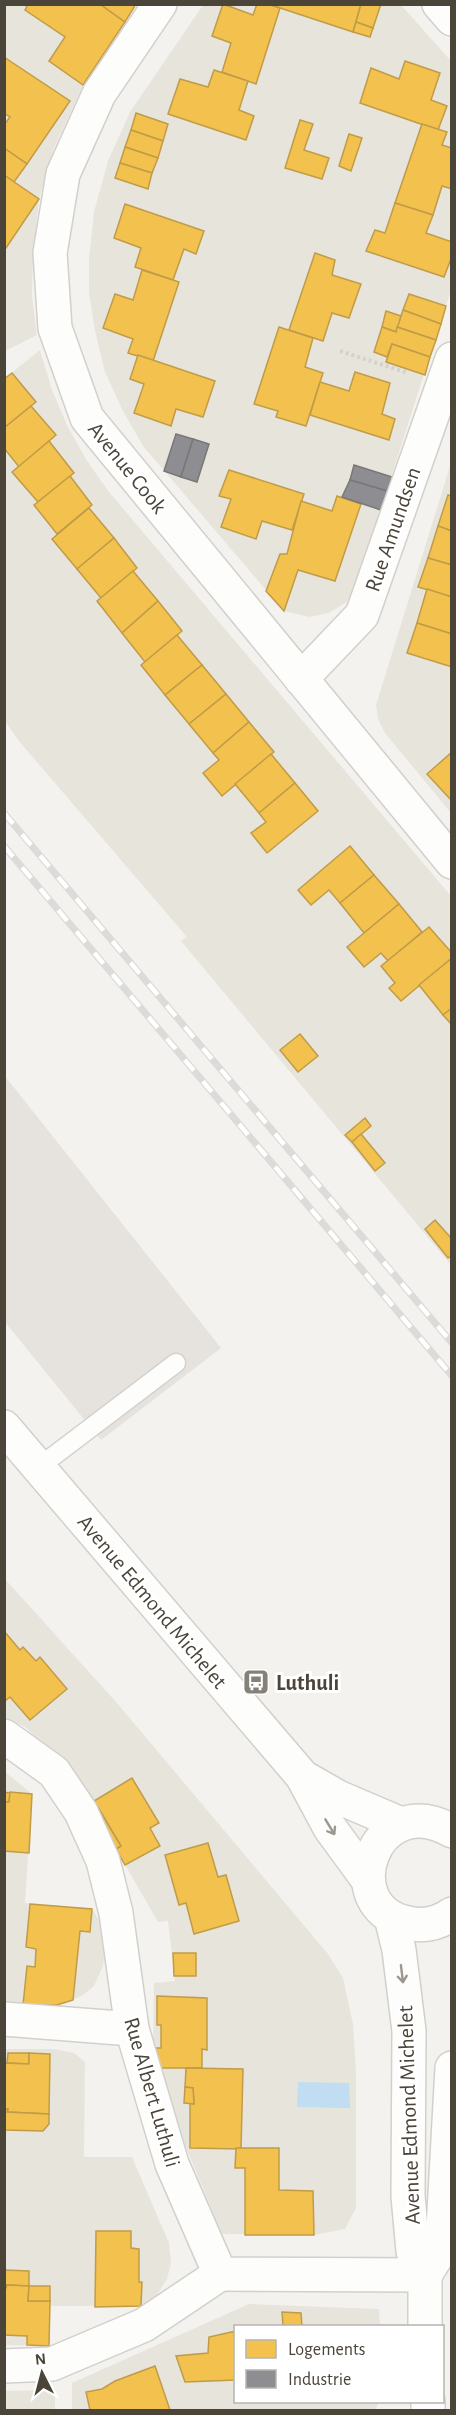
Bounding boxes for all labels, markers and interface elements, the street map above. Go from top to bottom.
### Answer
street label: Avenue Cook [84,418,171,517]
street label: Rue Amundsen [361,464,425,594]
street label: Avenue Edmond Michelet [73,1511,231,1693]
bus stop icon: Luthuli [241,1667,271,1697]
place label: Luthuli [276,1672,339,1694]
one-way arrow [324,1818,336,1835]
one-way arrow [397,1964,408,1984]
street label: Avenue Edmond Michelet [394,2005,424,2225]
street label: Rue Albert Luthuli [120,2015,184,2170]
legend [234,2325,444,2403]
text: Logements [288,2341,366,2359]
north arrow [12,2343,72,2403]
text: N [34,2351,47,2368]
text: Industrie [288,2371,351,2389]

